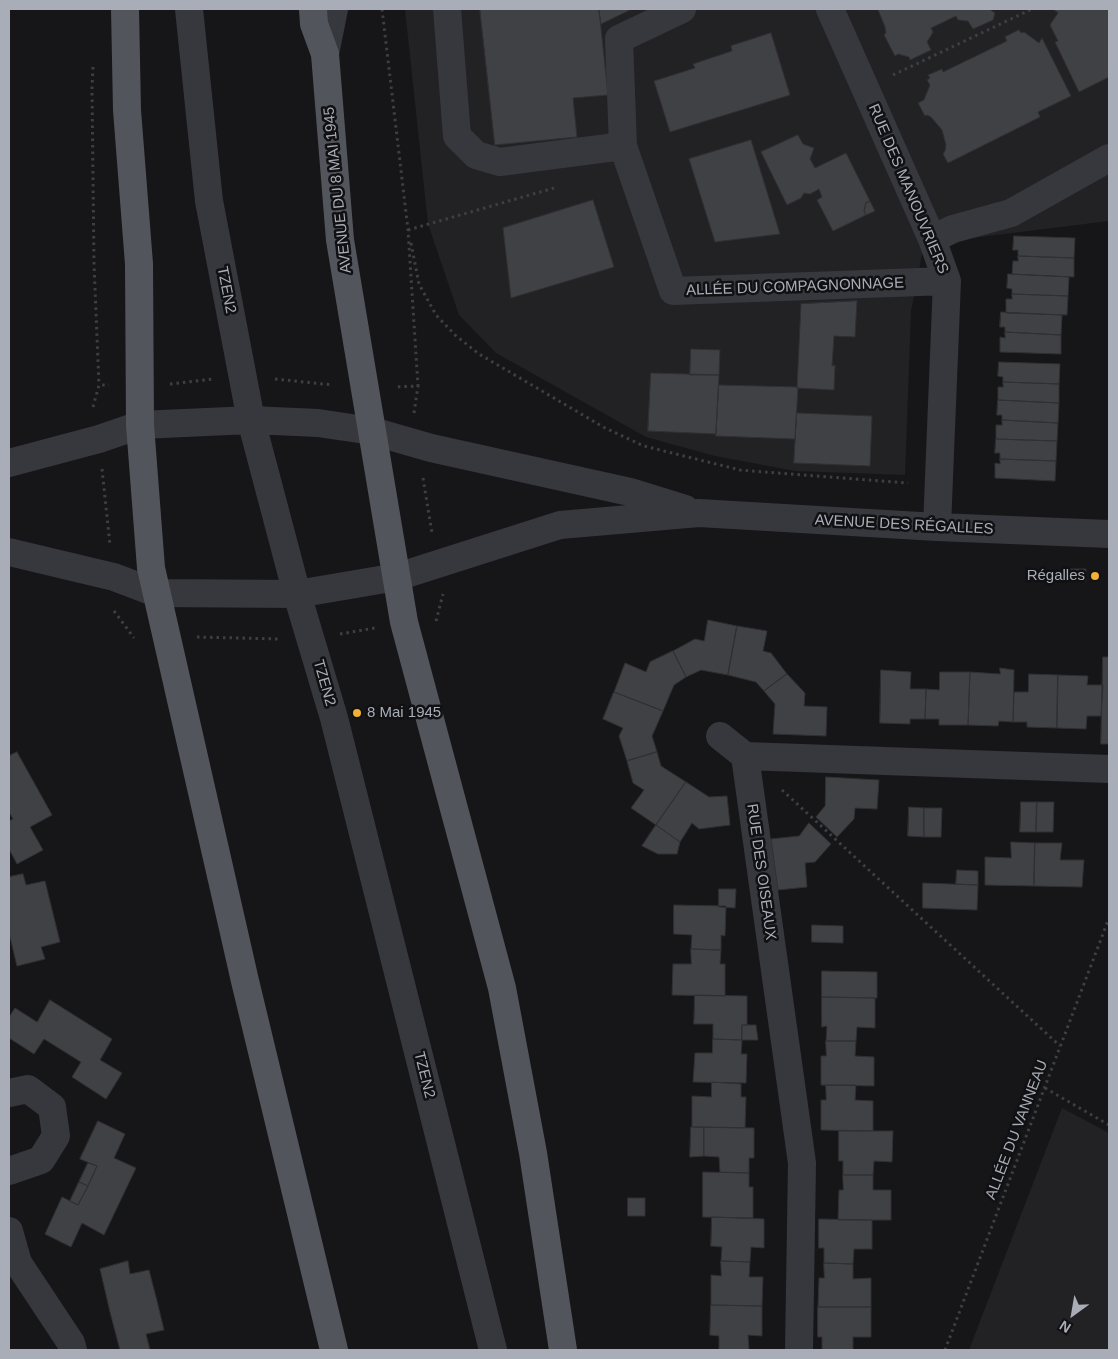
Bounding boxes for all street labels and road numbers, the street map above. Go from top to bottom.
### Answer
street label: RUE DES MANOUVRIERS [864,101,952,277]
street label: AVENUE DU 8 MAI 1945 [320,106,356,274]
street label: TZEN2 [213,265,239,315]
street label: ALLÉE DU COMPAGNONNAGE [686,274,904,300]
street label: AVENUE DES RÉGALLES [814,511,994,539]
street label: TZEN2 [309,658,339,708]
street label: RUE DES OISEAUX [743,803,779,941]
street label: TZEN2 [410,1050,438,1100]
street label: ALLÉE DU VANNEAU [982,1058,1052,1202]

